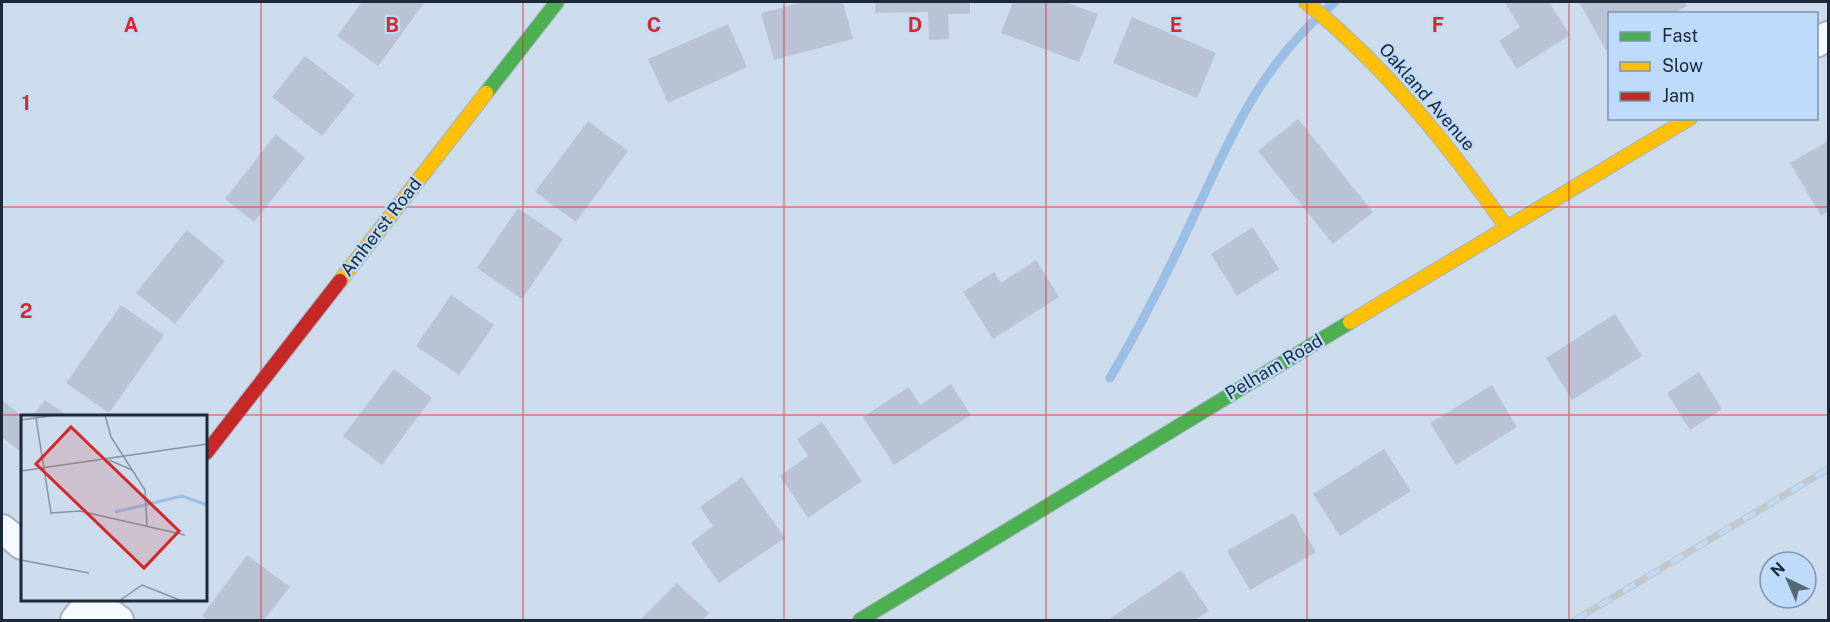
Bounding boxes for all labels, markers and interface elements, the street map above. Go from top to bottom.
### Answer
legend [1608,12,1818,120]
text: A [124,13,138,37]
text: B [385,13,399,37]
text: C [647,13,661,37]
text: D [908,13,922,37]
text: E [1170,13,1182,37]
text: F [1432,13,1444,37]
text: Fast [1662,25,1698,46]
street label: Oakland Avenue [1375,39,1480,155]
text: Slow [1662,55,1703,76]
text: Jam [1662,85,1695,106]
text: 1 [22,91,30,115]
street label: Amherst Road [336,173,425,280]
text: 2 [20,299,32,323]
street label: Pelham Road [1221,329,1326,404]
inset map [21,415,207,601]
north arrow [1758,550,1818,610]
text: N [1767,558,1789,581]

